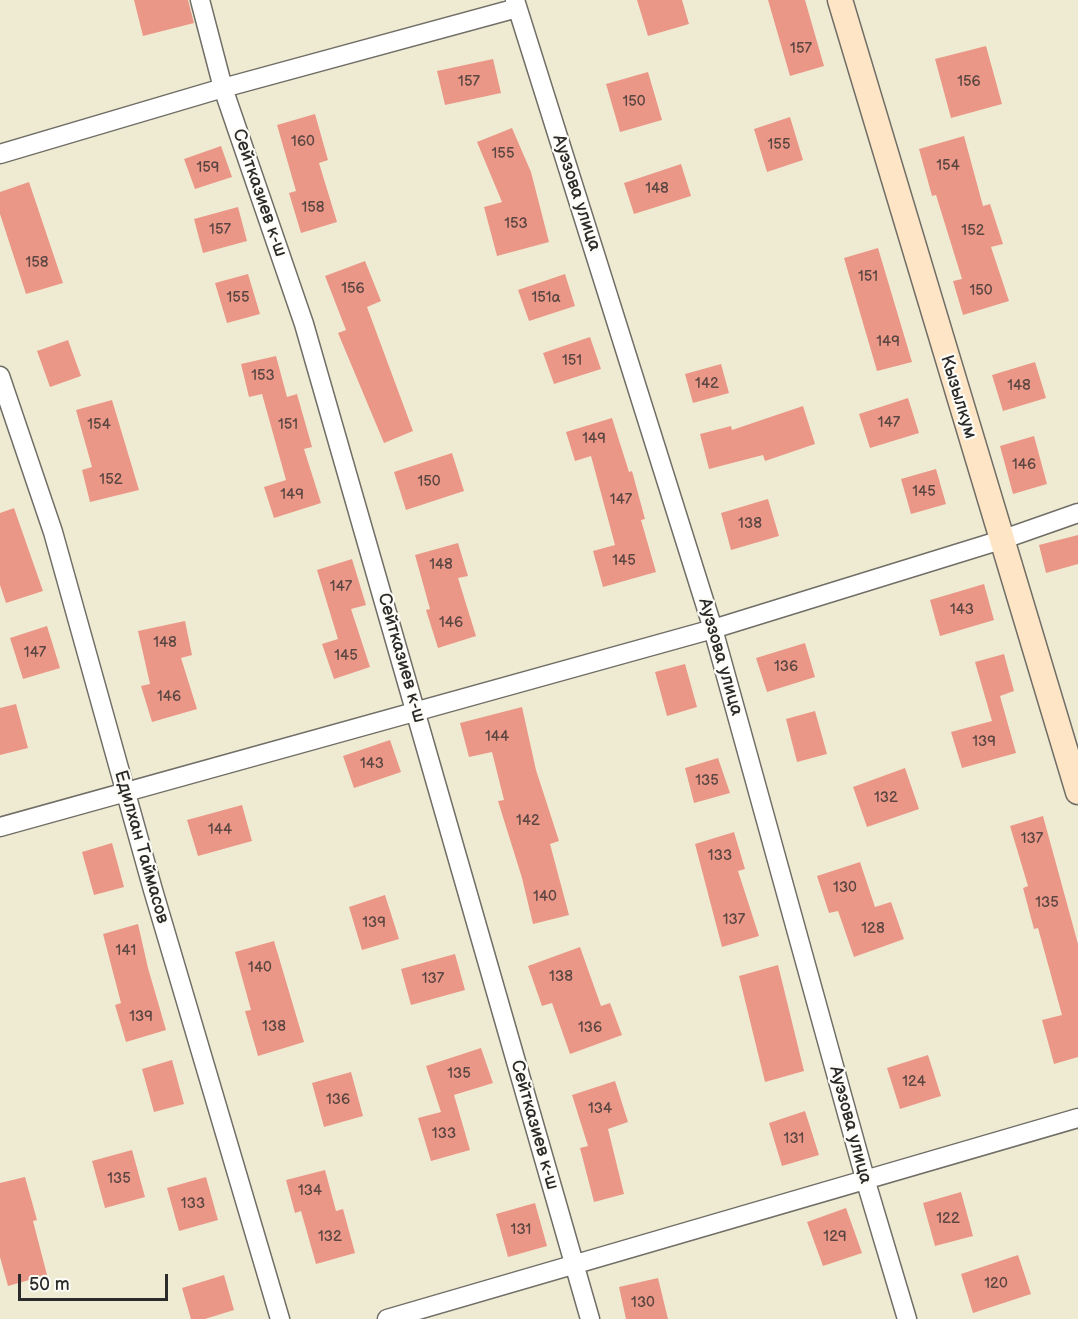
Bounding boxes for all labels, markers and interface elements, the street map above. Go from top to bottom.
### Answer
house number: 157 [790,40,812,58]
house number: 157 [458,73,480,91]
house number: 156 [957,73,981,91]
house number: 150 [622,93,646,111]
street label: Сейтказиев к-ш [227,126,291,260]
street label: Ауэзова улица [547,132,605,254]
house number: 160 [291,133,315,151]
house number: 155 [768,136,790,154]
house number: 155 [492,145,514,163]
house number: 154 [936,157,960,175]
house number: 159 [196,159,220,177]
house number: 148 [645,180,669,198]
house number: 158 [301,199,325,217]
house number: 153 [504,215,528,233]
house number: 157 [209,221,231,239]
house number: 152 [961,222,985,240]
house number: 158 [25,254,49,272]
house number: 151 [858,268,878,286]
house number: 156 [341,280,365,298]
house number: 150 [969,282,993,300]
house number: 155 [227,289,249,307]
house number: 151а [531,289,561,307]
house number: 149 [876,333,900,351]
house number: 151 [562,352,582,370]
street label: Кызылкум [935,353,981,441]
house number: 153 [251,367,275,385]
house number: 142 [695,375,719,393]
house number: 148 [1007,377,1031,395]
house number: 147 [878,414,900,432]
house number: 154 [87,416,111,434]
house number: 151 [278,416,298,434]
house number: 149 [582,430,606,448]
house number: 146 [1012,456,1036,474]
house number: 152 [99,471,123,489]
house number: 150 [417,473,441,491]
house number: 145 [912,483,936,501]
house number: 149 [280,486,304,504]
house number: 147 [610,491,632,509]
house number: 138 [738,515,762,533]
house number: 145 [612,552,636,570]
house number: 148 [429,556,453,574]
house number: 147 [330,578,352,596]
street label: Сейтказиев к-ш [372,591,430,725]
street label: Ауэзова улица [693,596,747,718]
house number: 143 [950,601,974,619]
house number: 146 [439,614,463,632]
house number: 148 [153,634,177,652]
house number: 147 [24,644,46,662]
house number: 145 [334,647,358,665]
house number: 136 [774,658,798,676]
house number: 146 [157,688,181,706]
house number: 144 [485,728,509,746]
house number: 139 [972,733,996,751]
house number: 143 [360,755,384,773]
street label: Едилхан Таймасов [109,768,173,926]
house number: 135 [695,772,719,790]
house number: 132 [874,789,898,807]
house number: 142 [516,812,540,830]
house number: 144 [208,821,232,839]
house number: 137 [1021,830,1043,848]
house number: 133 [708,847,732,865]
house number: 130 [833,879,857,897]
house number: 140 [533,888,557,906]
house number: 135 [1035,894,1059,912]
house number: 137 [723,911,745,929]
house number: 139 [362,914,386,932]
house number: 128 [861,920,885,938]
house number: 141 [116,942,136,960]
house number: 140 [248,959,272,977]
house number: 138 [549,968,573,986]
house number: 137 [422,970,444,988]
house number: 139 [129,1008,153,1026]
house number: 138 [262,1018,286,1036]
house number: 136 [578,1019,602,1037]
street label: Сейтказиев к-ш [505,1058,563,1192]
street label: Ауэзова улица [824,1064,876,1186]
house number: 135 [447,1065,471,1083]
house number: 124 [902,1073,926,1091]
house number: 136 [326,1091,350,1109]
house number: 134 [588,1100,612,1118]
house number: 133 [432,1125,456,1143]
house number: 131 [784,1130,804,1148]
house number: 135 [107,1170,131,1188]
house number: 134 [298,1182,322,1200]
house number: 133 [181,1195,205,1213]
house number: 122 [936,1210,960,1228]
house number: 131 [511,1221,531,1239]
house number: 132 [318,1228,342,1246]
house number: 129 [823,1228,847,1246]
scale bar [21,1262,171,1300]
text: 50 m [29,1274,70,1295]
house number: 120 [984,1275,1008,1293]
house number: 130 [631,1294,655,1312]

